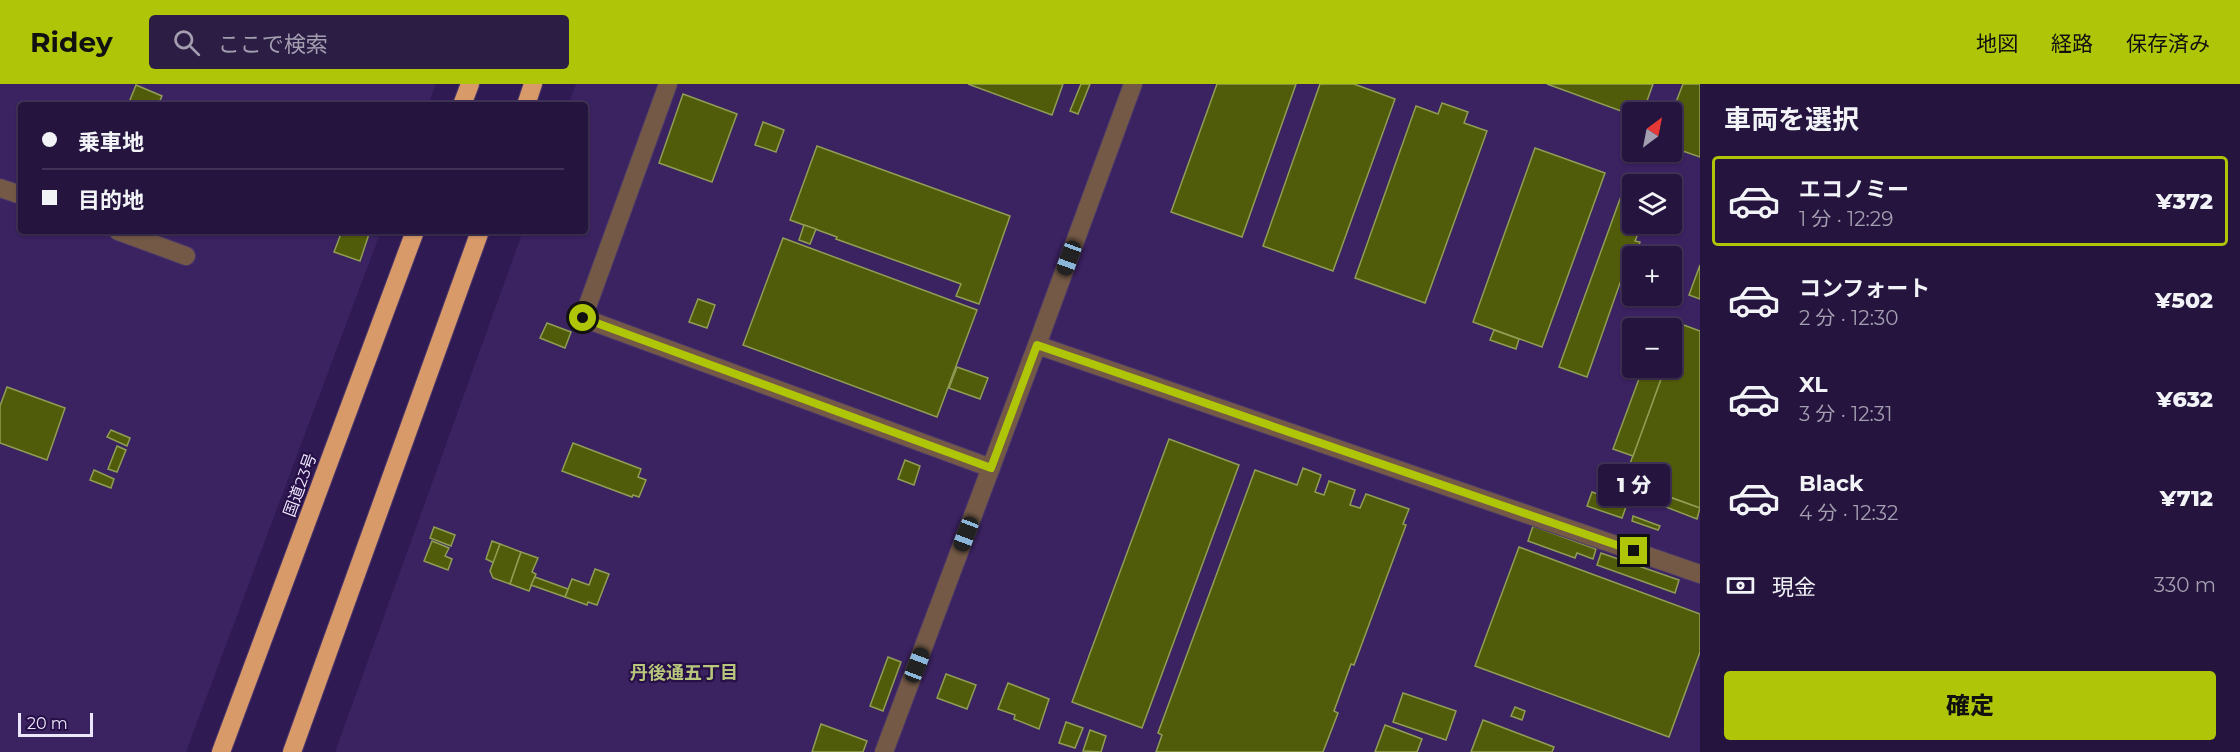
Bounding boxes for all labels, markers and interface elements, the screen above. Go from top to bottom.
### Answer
search box [149,15,569,69]
text: Ridey [30,25,113,59]
icon: search [170,26,203,59]
text: ここで検索 [218,31,328,58]
text: 地図 [1976,31,2018,56]
text: 経路 [2051,31,2093,56]
text: 保存済み [2126,31,2210,56]
north arrow [1622,102,1682,162]
map controls [1622,102,1682,378]
text: 車両を選択 [1724,103,1859,136]
text: 乗車地 [78,129,144,156]
button: layers [1622,174,1682,234]
icon: car [1727,174,1781,228]
text: エコノミー [1799,176,1909,203]
text: 目的地 [78,187,144,214]
text: ¥372 [2156,188,2213,215]
text: 1 分 · 12:29 [1799,207,1893,231]
car [1054,238,1084,278]
button: + [1622,246,1682,306]
icon: car [1727,273,1781,327]
text: コンフォート [1799,275,1930,302]
text: ¥502 [2155,287,2213,314]
route start [569,304,596,331]
text: 2 分 · 12:30 [1799,306,1898,330]
button: − [1622,318,1682,378]
text: XL [1799,371,1828,398]
icon: car [1727,372,1781,426]
text: ¥632 [2156,386,2213,413]
text: 3 分 · 12:31 [1799,402,1892,426]
street label: 国道23号 [280,451,320,519]
callout: 1 分 [1598,464,1670,506]
text: Black [1799,470,1863,497]
icon: car [1727,471,1781,525]
text: 1 分 [1617,473,1651,497]
text: ¥712 [2160,485,2213,512]
text: 4 分 · 12:32 [1799,501,1898,525]
car [951,514,981,554]
route end [1620,537,1647,564]
icon: cash [1724,569,1757,602]
text: 330 m [2154,573,2216,597]
text: 現金 [1772,574,1816,601]
car [902,645,932,685]
district label: 丹後通五丁目 [630,662,738,684]
button: 確定 [1724,671,2216,740]
scale bar [18,710,93,738]
text: 20 m [27,714,68,733]

